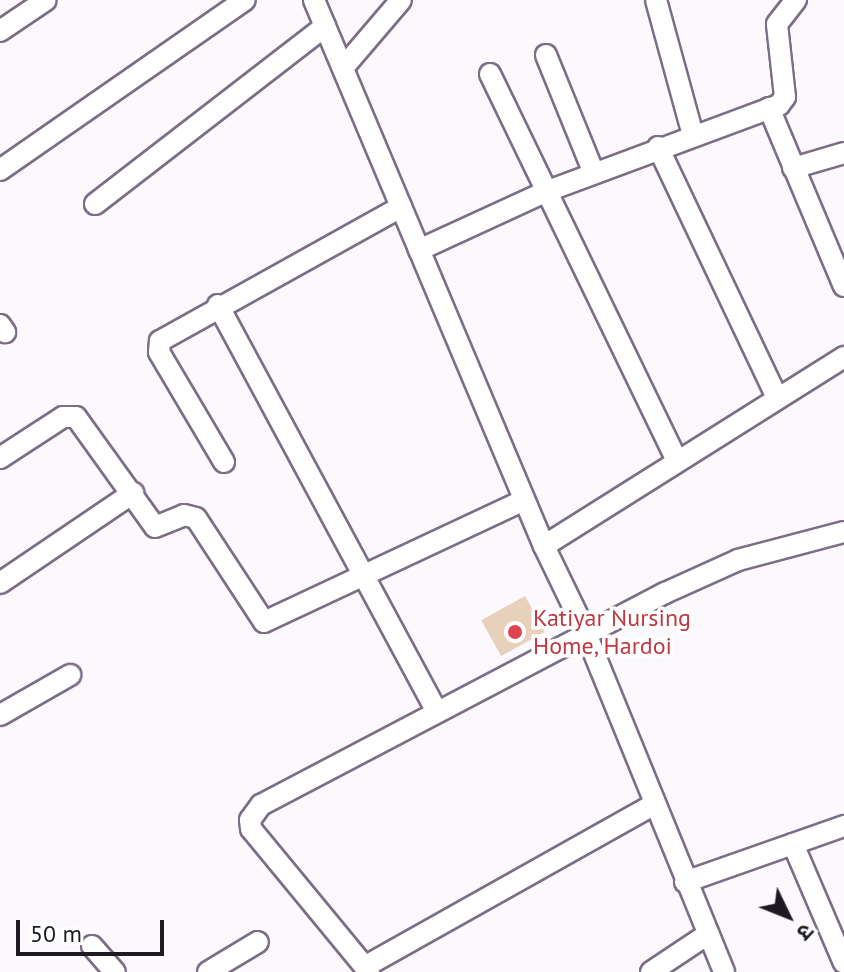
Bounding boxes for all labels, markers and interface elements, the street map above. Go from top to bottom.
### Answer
place label: Katiyar Nursing Home, Hardoi [533,604,691,660]
marker: Katiyar Nursing Home, Hardoi [504,621,526,643]
north arrow [748,876,828,956]
scale bar [20,904,168,954]
text: 50 m [30,918,82,949]
text: उ [791,918,820,947]

